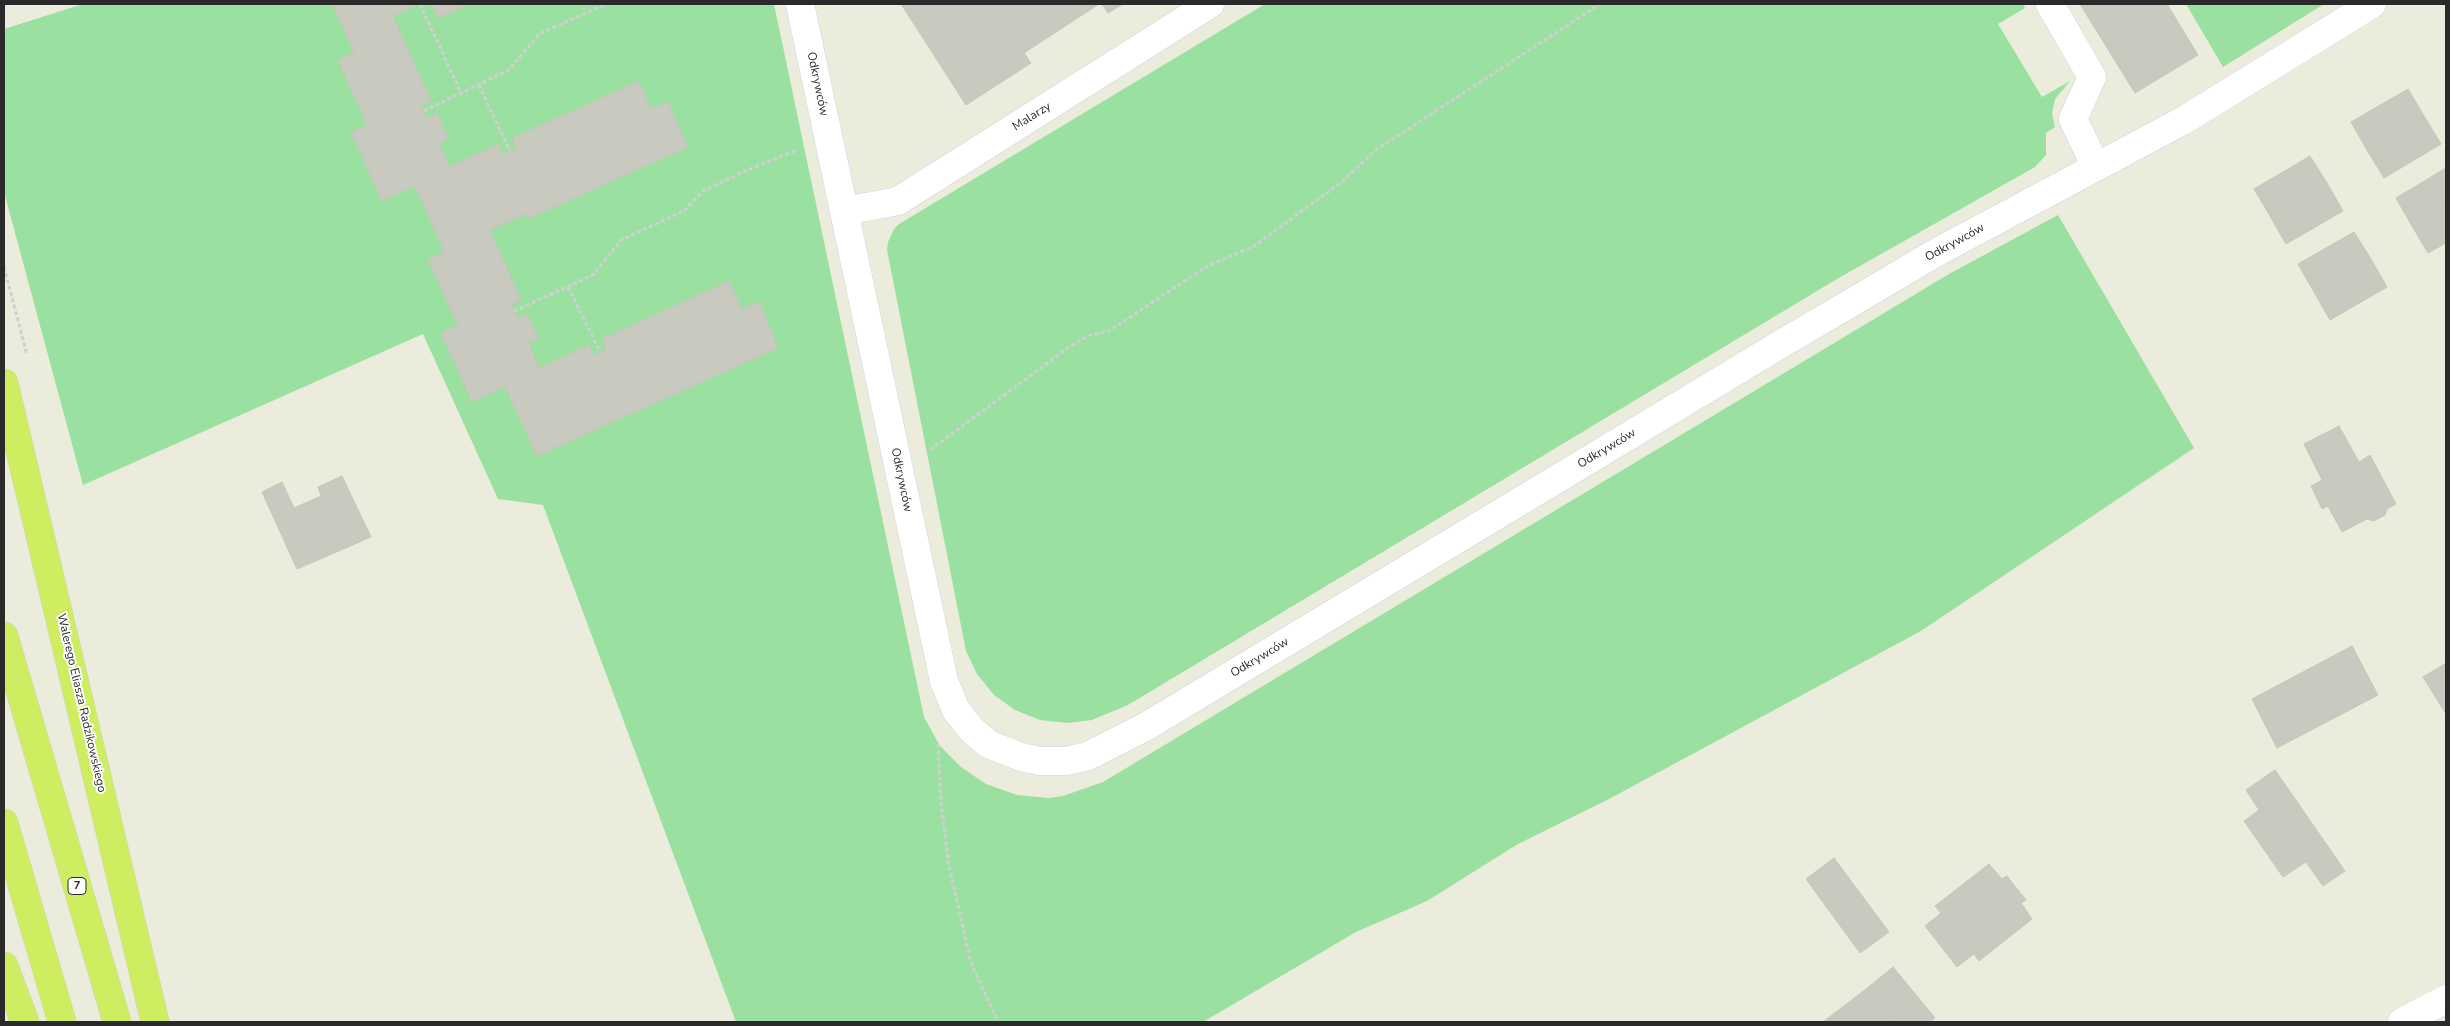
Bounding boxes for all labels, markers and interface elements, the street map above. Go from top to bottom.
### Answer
street label: Odkrywców [803,51,831,117]
street label: Malarzy [1010,100,1054,134]
street label: Odkrywców [1923,221,1987,265]
street label: Odkrywców [1575,426,1639,472]
street label: Odkrywców [887,447,915,513]
street label: Walerego Eliasza Radzikowskiego [53,612,109,794]
street label: Odkrywców [1228,635,1292,681]
road number: 7 [68,878,86,894]

